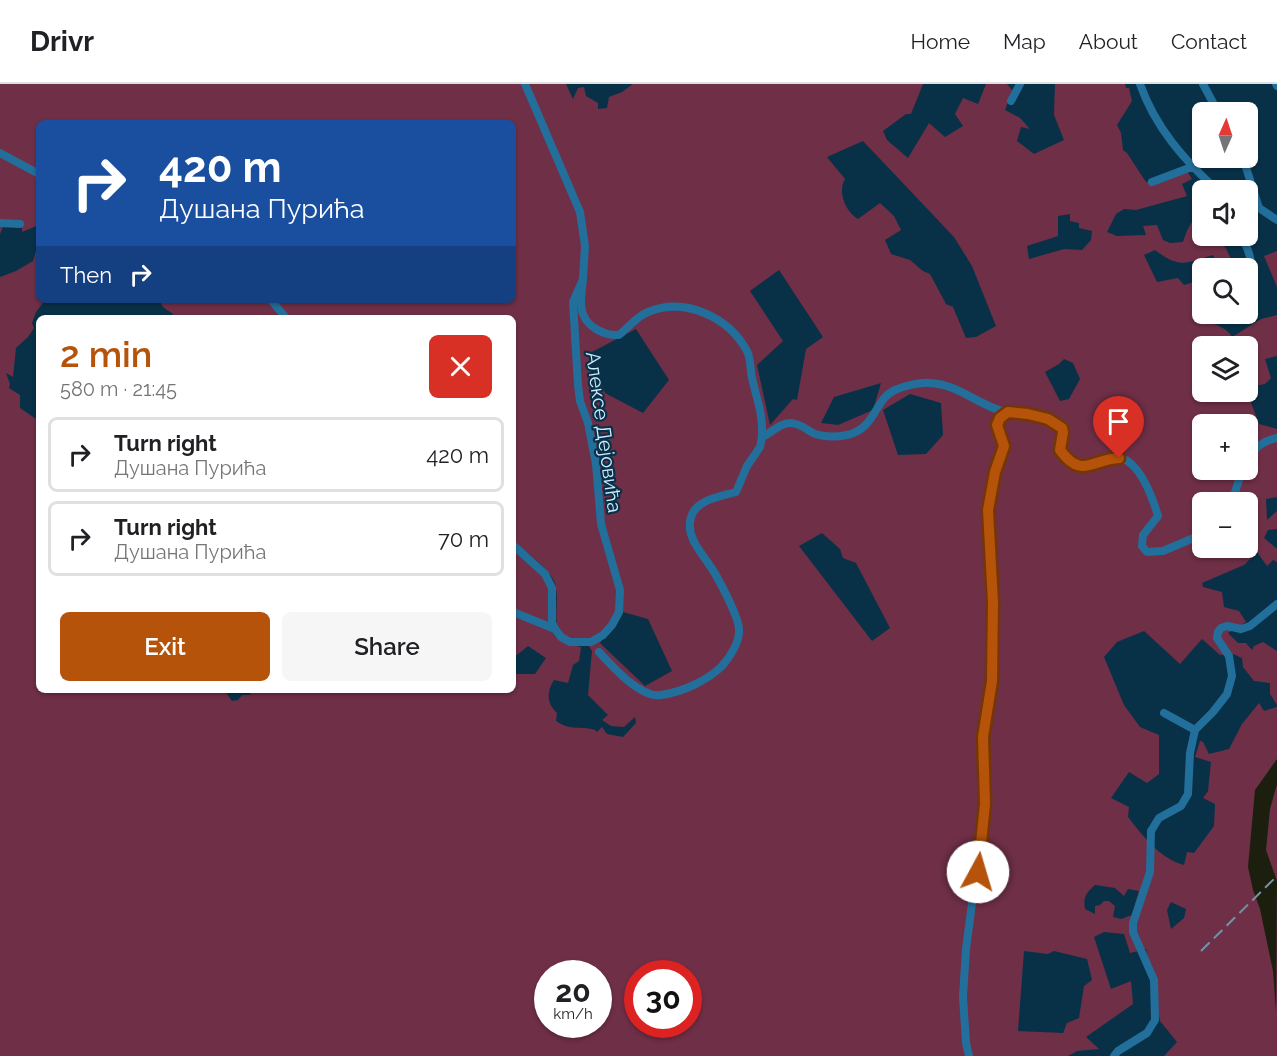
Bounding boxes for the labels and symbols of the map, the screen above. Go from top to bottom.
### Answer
north arrow [1192,102,1258,168]
street label: Алексе Дејовића [581,350,627,514]
pin [1093,396,1144,458]
position arrow [946,840,1010,904]
speed limit sign: 30 [624,960,702,1038]

